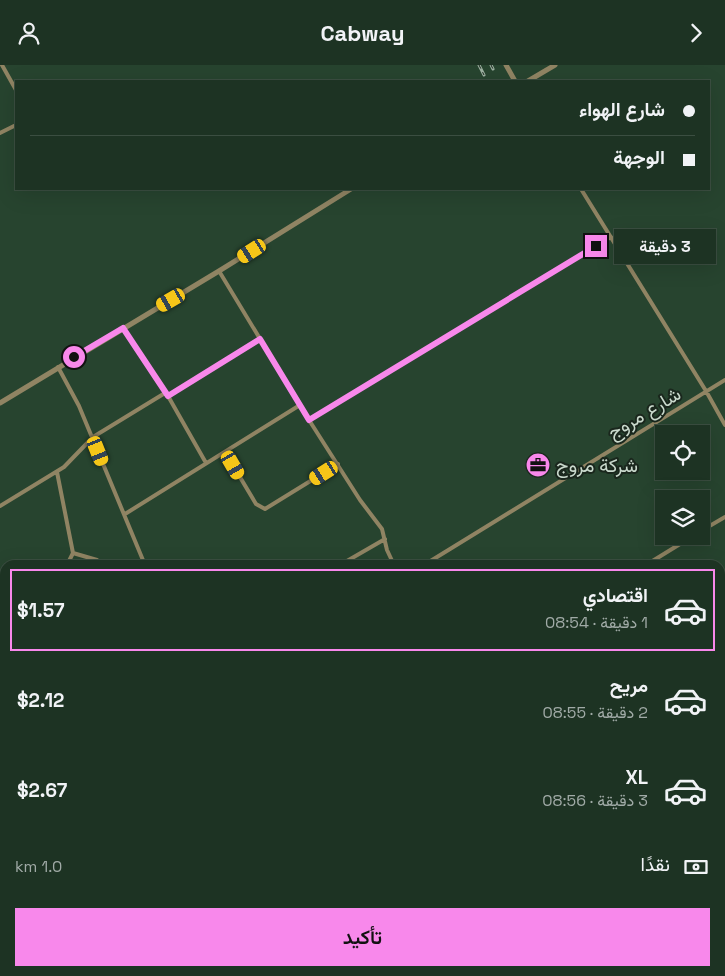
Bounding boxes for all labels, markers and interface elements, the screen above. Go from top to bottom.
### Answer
icon: person [15,19,43,47]
text: Cabway [320,19,405,47]
icon: forward [682,19,710,47]
text: شارع الهواء [579,97,665,122]
text: الوجهة [613,145,665,170]
callout: 3 دقيقة [614,229,716,263]
route end [585,235,607,257]
text: 3 دقيقة [639,236,691,257]
car [235,237,268,265]
car [154,286,187,314]
route start [63,346,85,368]
street label: شارع مروج [603,381,685,445]
map controls [655,425,710,545]
button: locate [655,425,710,480]
car [85,434,110,468]
car [219,448,246,482]
office icon: شركة مروج [525,452,551,478]
place label: شركة مروج [556,453,638,478]
car [307,459,340,487]
button: layers [655,490,710,545]
text: اقتصادي [583,583,648,608]
icon: car [663,588,708,633]
text: $1.57 [17,598,64,623]
text: 1 دقيقة · 08:54 [545,612,648,633]
text: مريح [610,673,648,698]
icon: car [663,678,708,723]
text: $2.12 [17,688,64,713]
text: 2 دقيقة · 08:55 [543,702,648,723]
text: XL [625,765,648,790]
icon: car [663,768,708,813]
text: $2.67 [17,778,67,803]
text: 3 دقيقة · 08:56 [542,790,648,811]
text: نقدًا [641,852,670,877]
icon: cash [682,853,710,881]
text: 1.0 km [15,856,62,877]
button: تأكيد [15,908,710,966]

